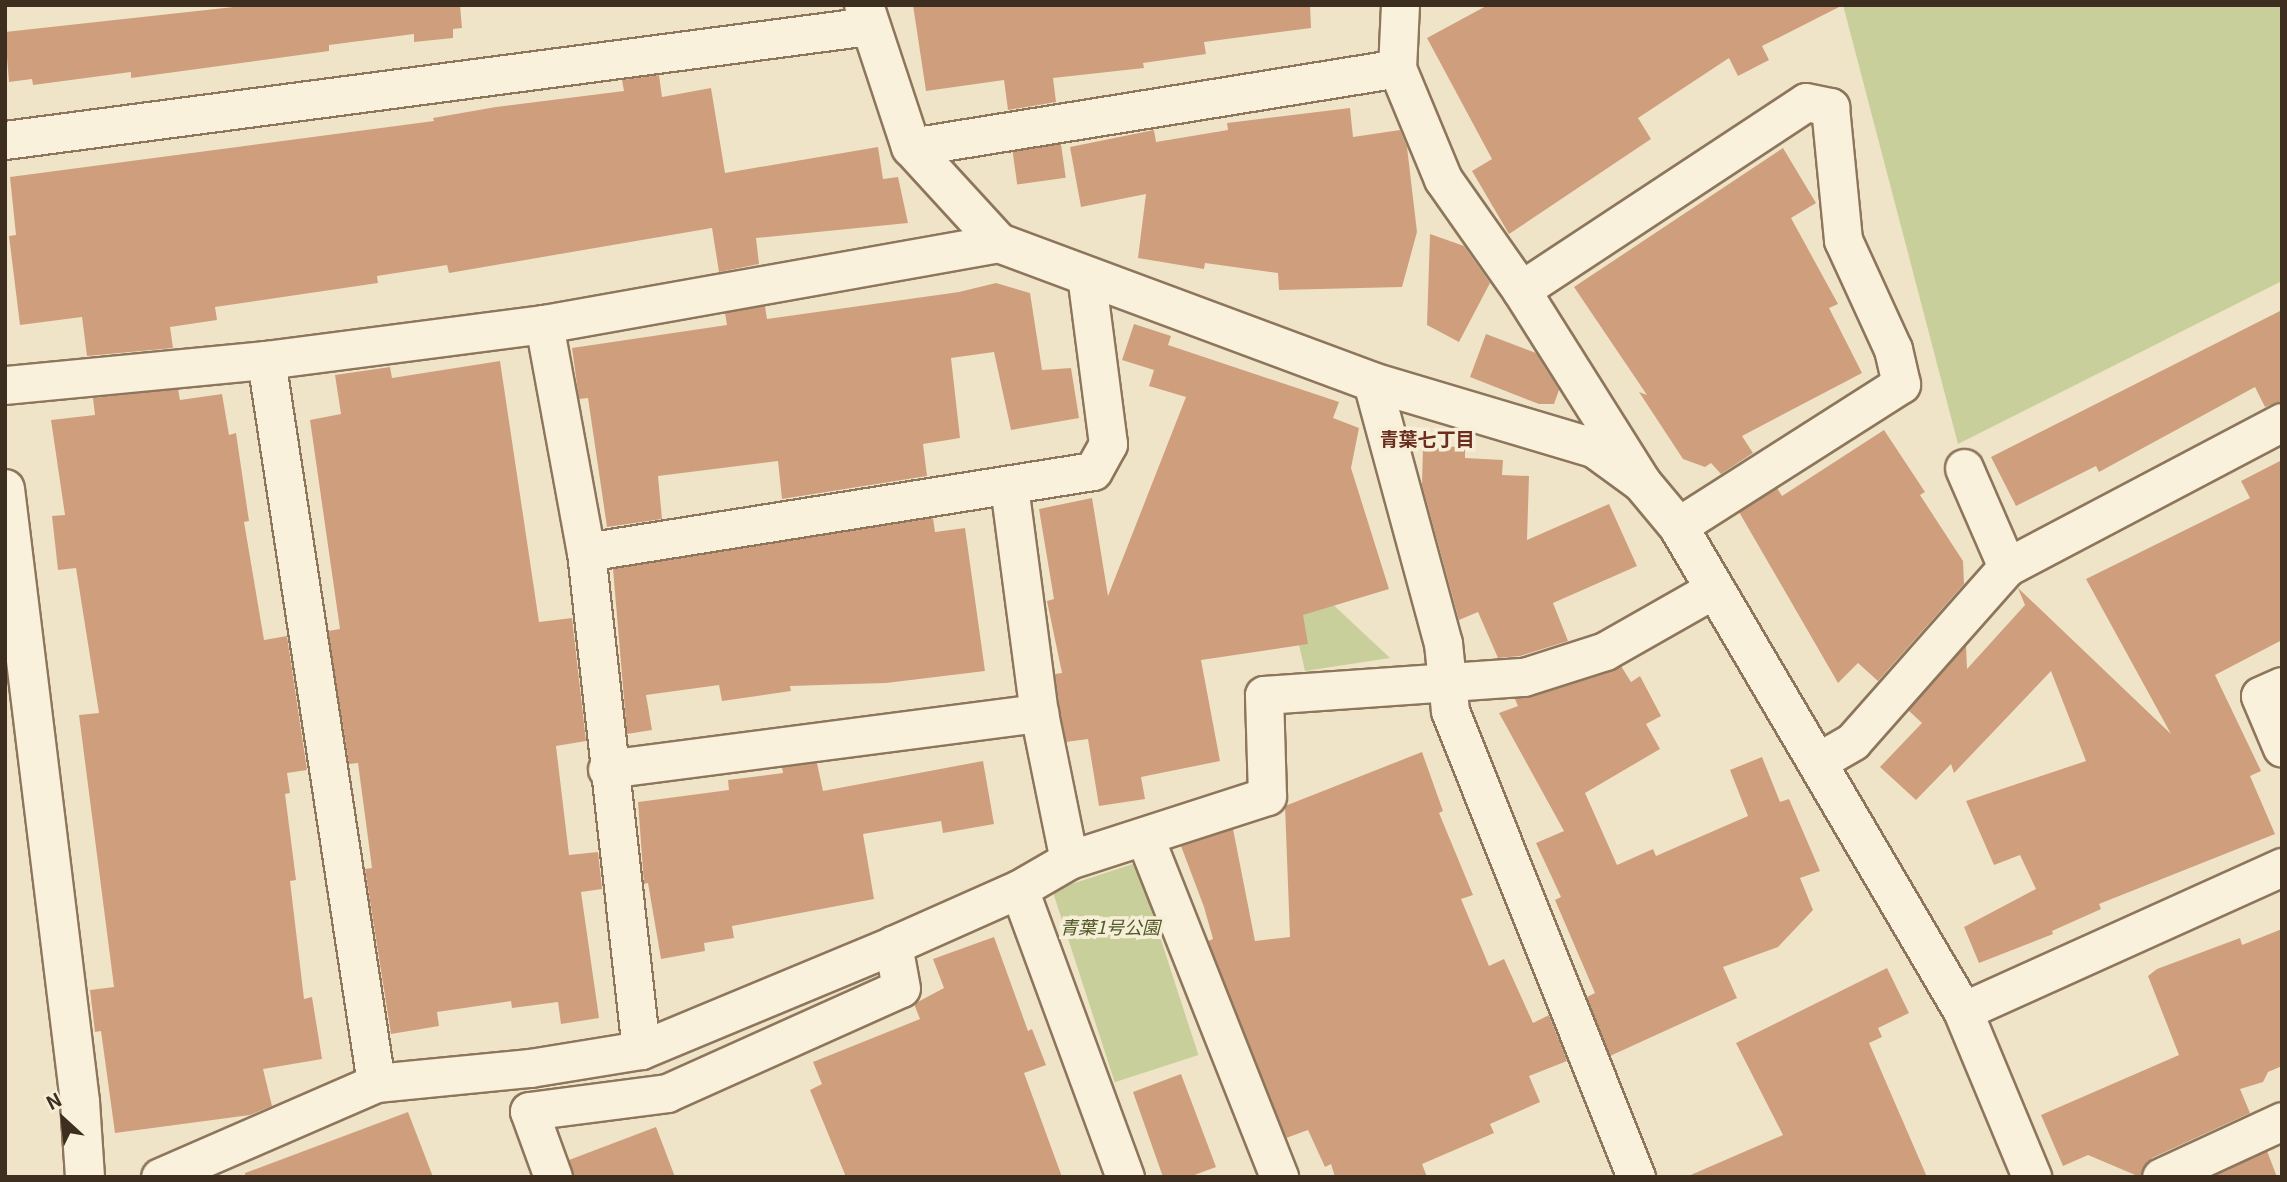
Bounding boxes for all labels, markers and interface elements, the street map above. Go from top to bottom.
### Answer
district label: 青葉七丁目 [1380,427,1474,449]
park label: 青葉1号公園 [1060,915,1160,937]
north arrow [28,1084,98,1154]
text: N [41,1085,66,1115]

